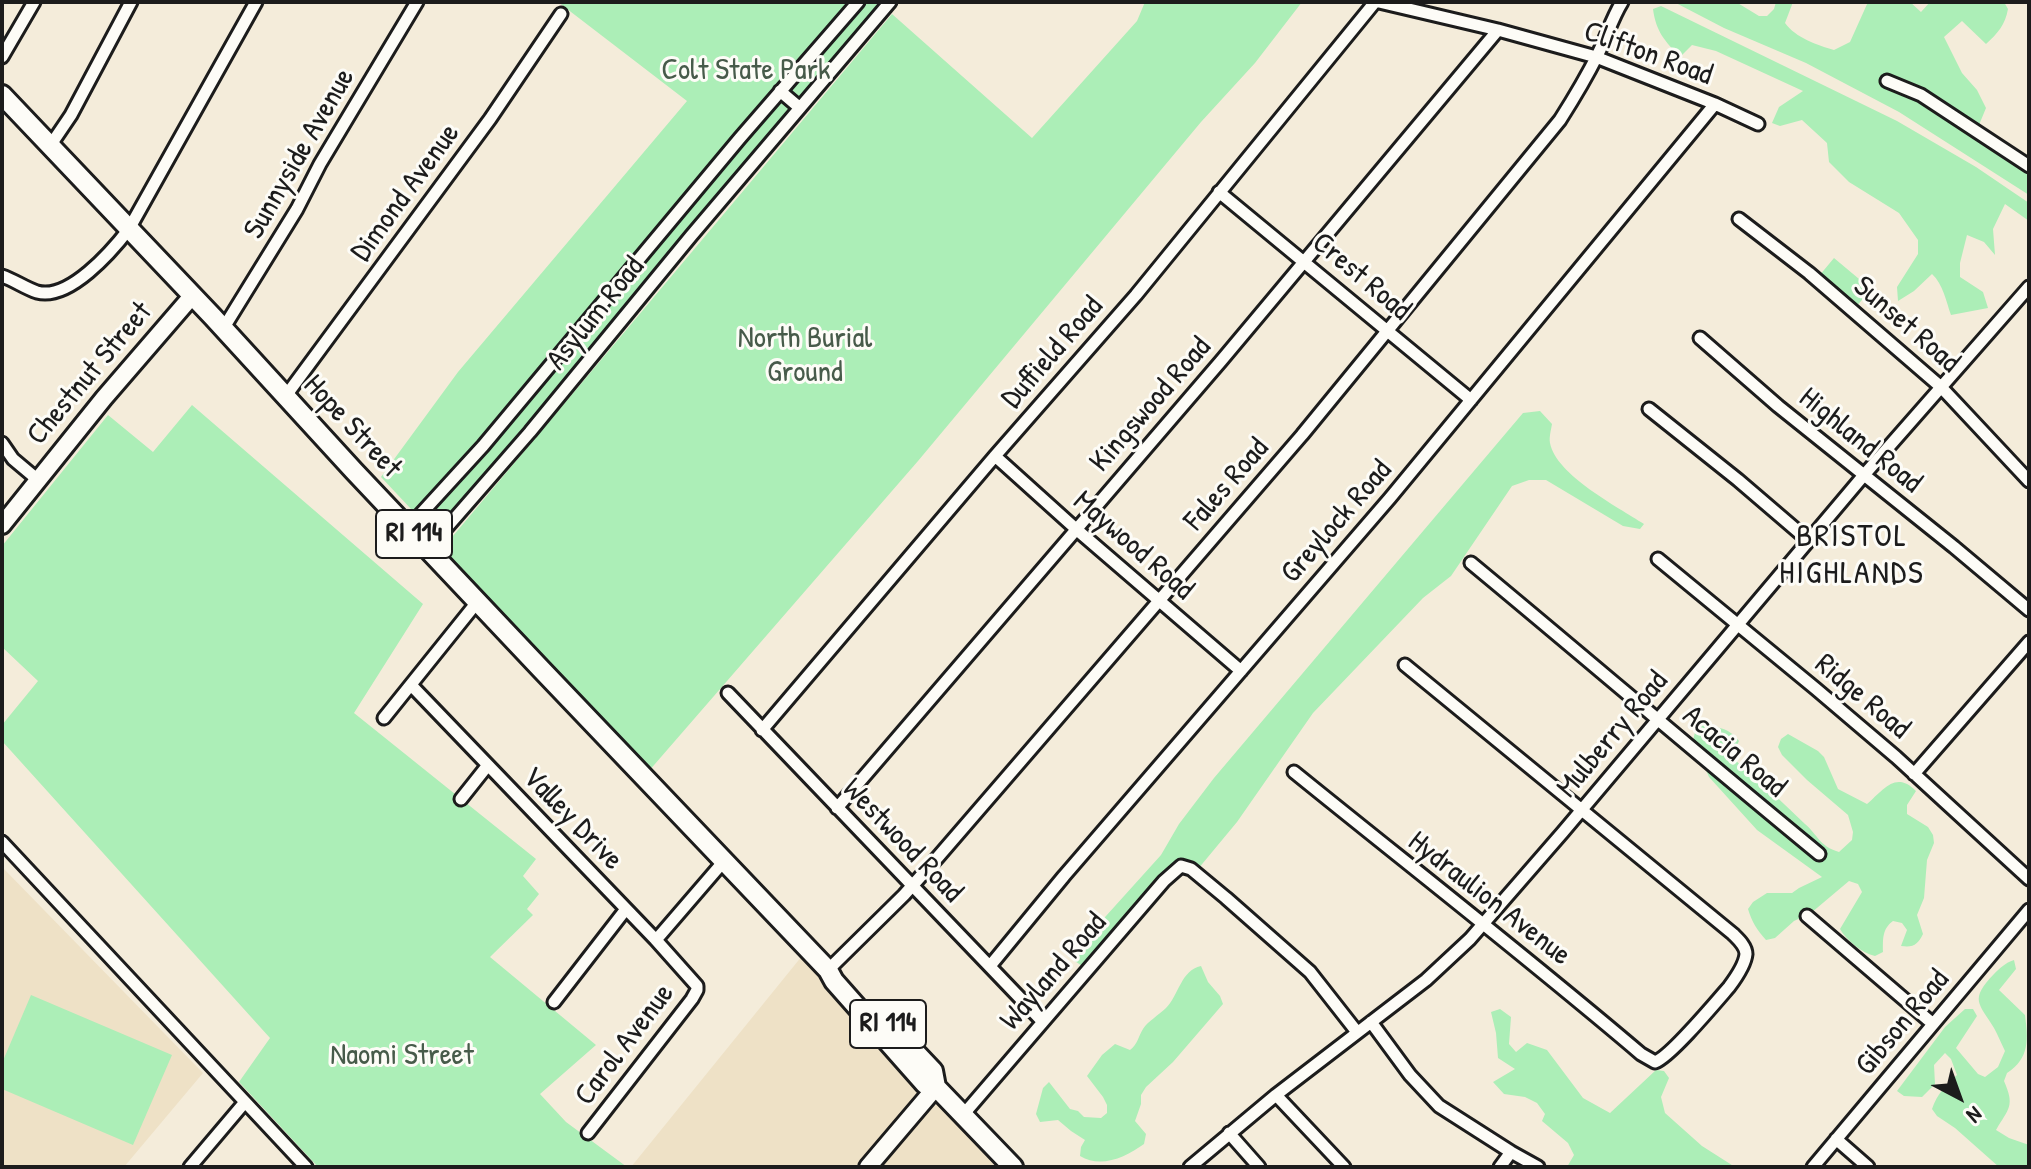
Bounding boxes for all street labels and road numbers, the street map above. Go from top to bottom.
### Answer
street label: Clifton Road [1579,14,1717,94]
street label: Sunnyside Avenue [237,63,363,245]
street label: Dimond Avenue [344,117,468,269]
street label: Crest Road [1304,225,1418,329]
street label: Asylum Road [539,250,653,378]
street label: Sunset Road [1845,269,1967,381]
street label: Duffield Road [995,290,1111,416]
street label: Chestnut Street [20,295,160,453]
street label: Kingswood Road [1083,330,1219,480]
street label: Hope Street [295,368,409,486]
street label: Highland Road [1791,381,1929,501]
street label: Fales Road [1177,431,1277,539]
street label: Greylock Road [1274,453,1400,591]
street label: Maywood Road [1065,484,1201,608]
road number: RI 114 [376,510,452,558]
street label: Ridge Road [1807,647,1917,747]
street label: Mulberry Road [1550,664,1676,806]
street label: Acacia Road [1675,698,1793,806]
street label: Valley Drive [514,760,630,878]
street label: Westwood Road [834,772,970,910]
street label: Hydraulion Avenue [1400,824,1578,974]
street label: Wayland Road [993,906,1115,1038]
street label: Gibson Road [1848,963,1958,1083]
street label: Carol Avenue [568,977,682,1113]
road number: RI 114 [850,1000,926,1048]

